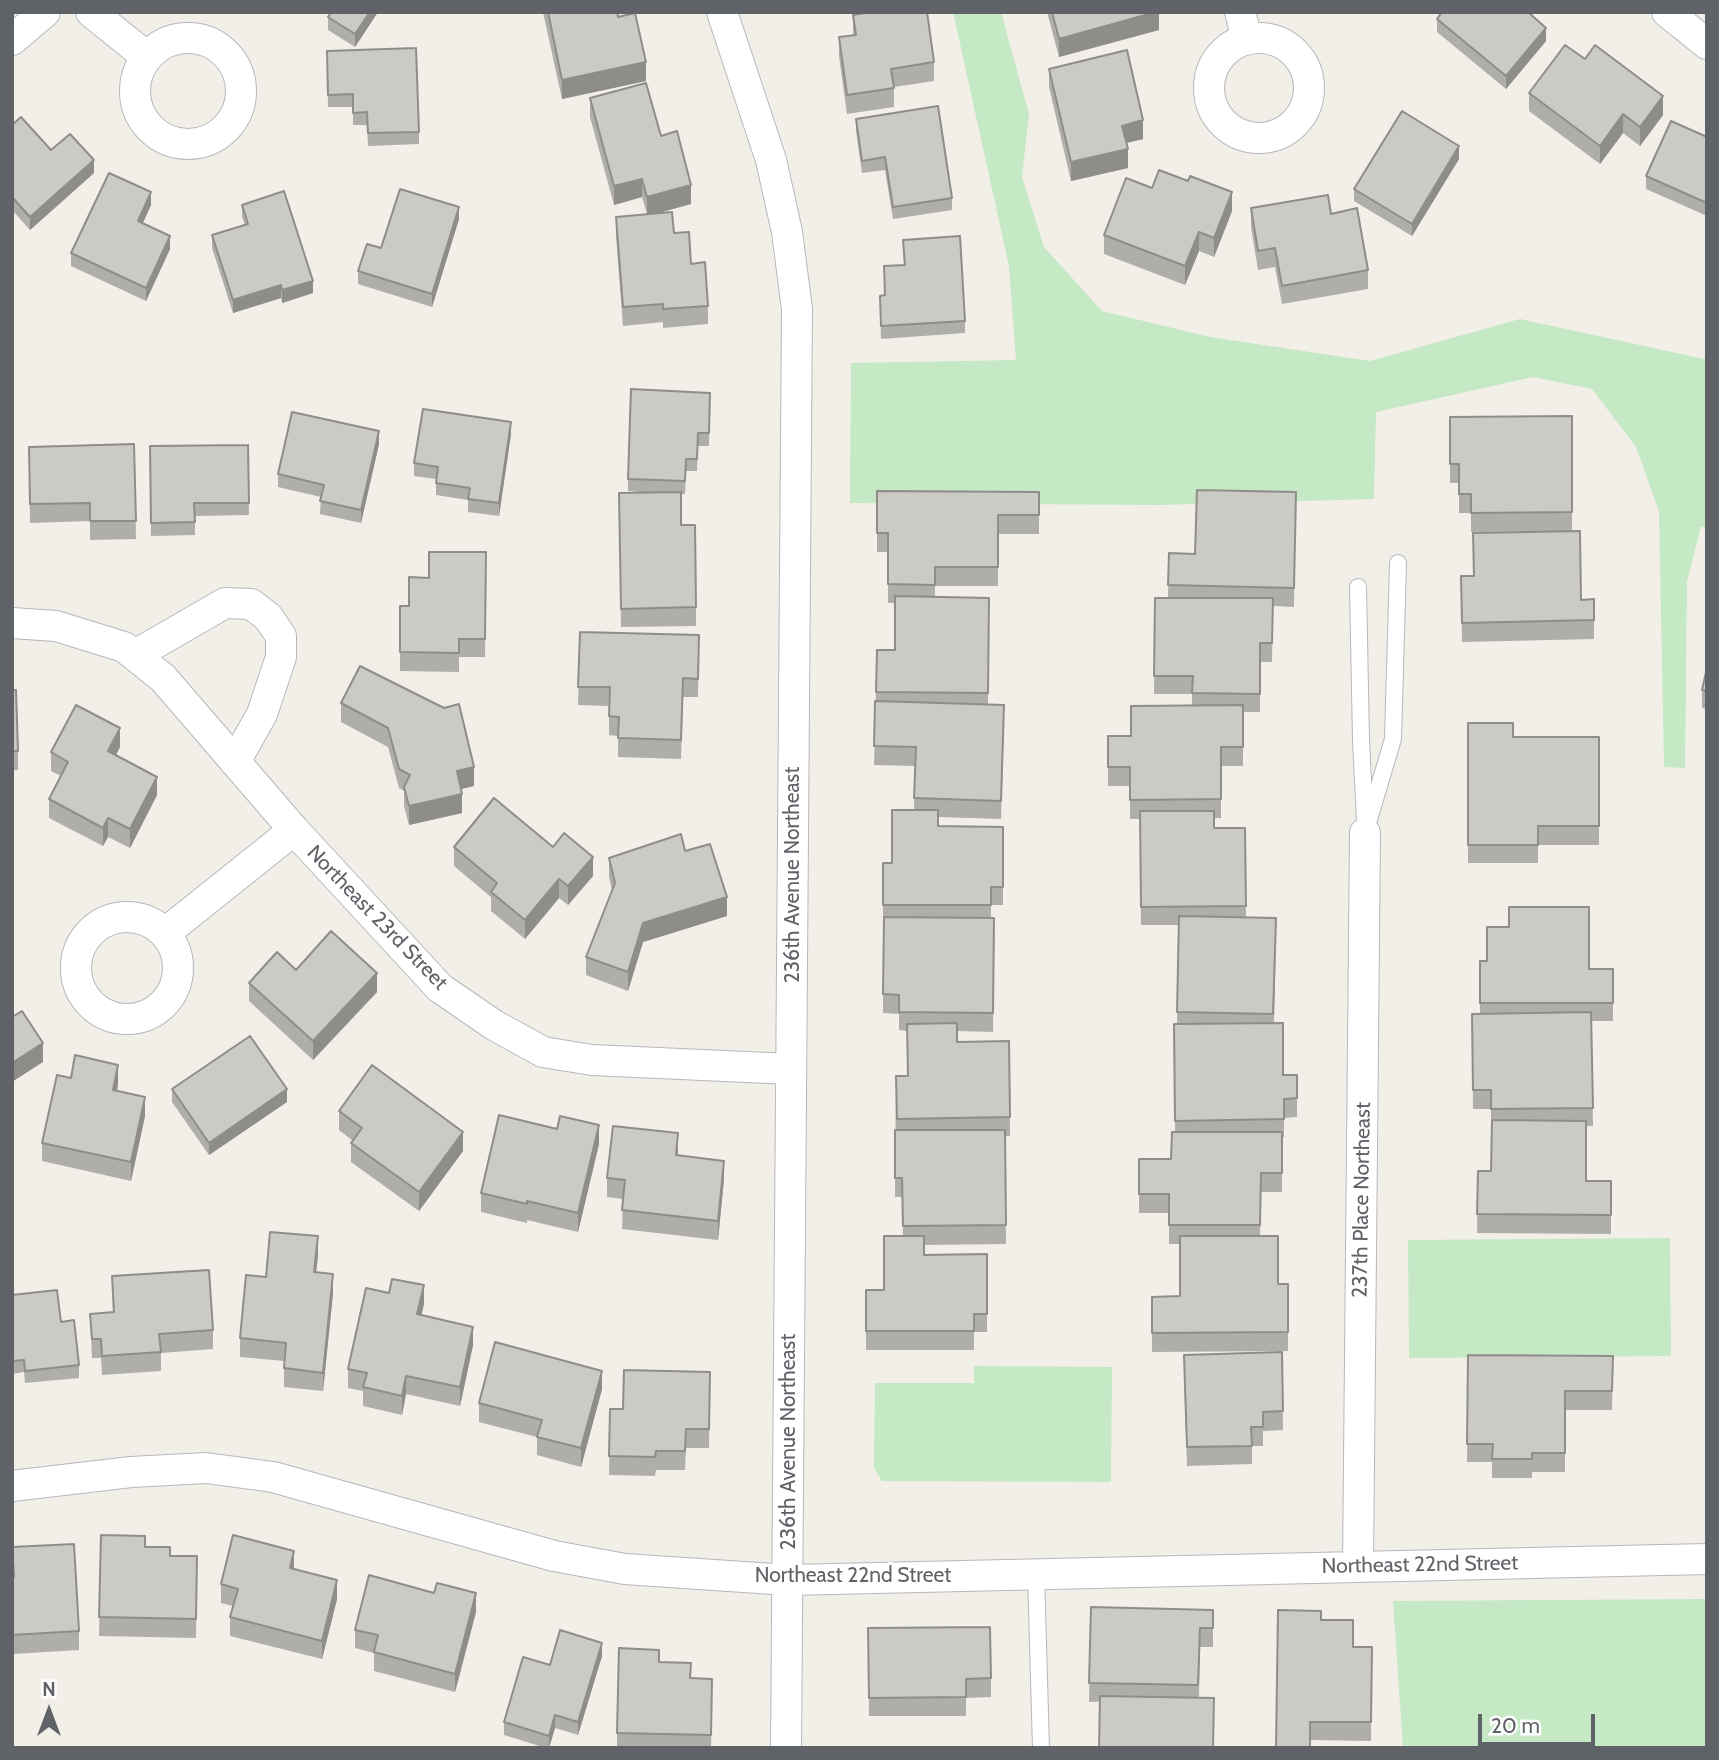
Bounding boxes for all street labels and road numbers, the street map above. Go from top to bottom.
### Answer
street label: 236th Avenue Northeast [780,767,806,983]
street label: Northeast 23rd Street [301,840,453,996]
street label: 237th Place Northeast [1348,1102,1376,1298]
street label: 236th Avenue Northeast [776,1334,802,1550]
street label: Northeast 22nd Street [1322,1551,1518,1579]
street label: Northeast 22nd Street [755,1563,951,1589]

